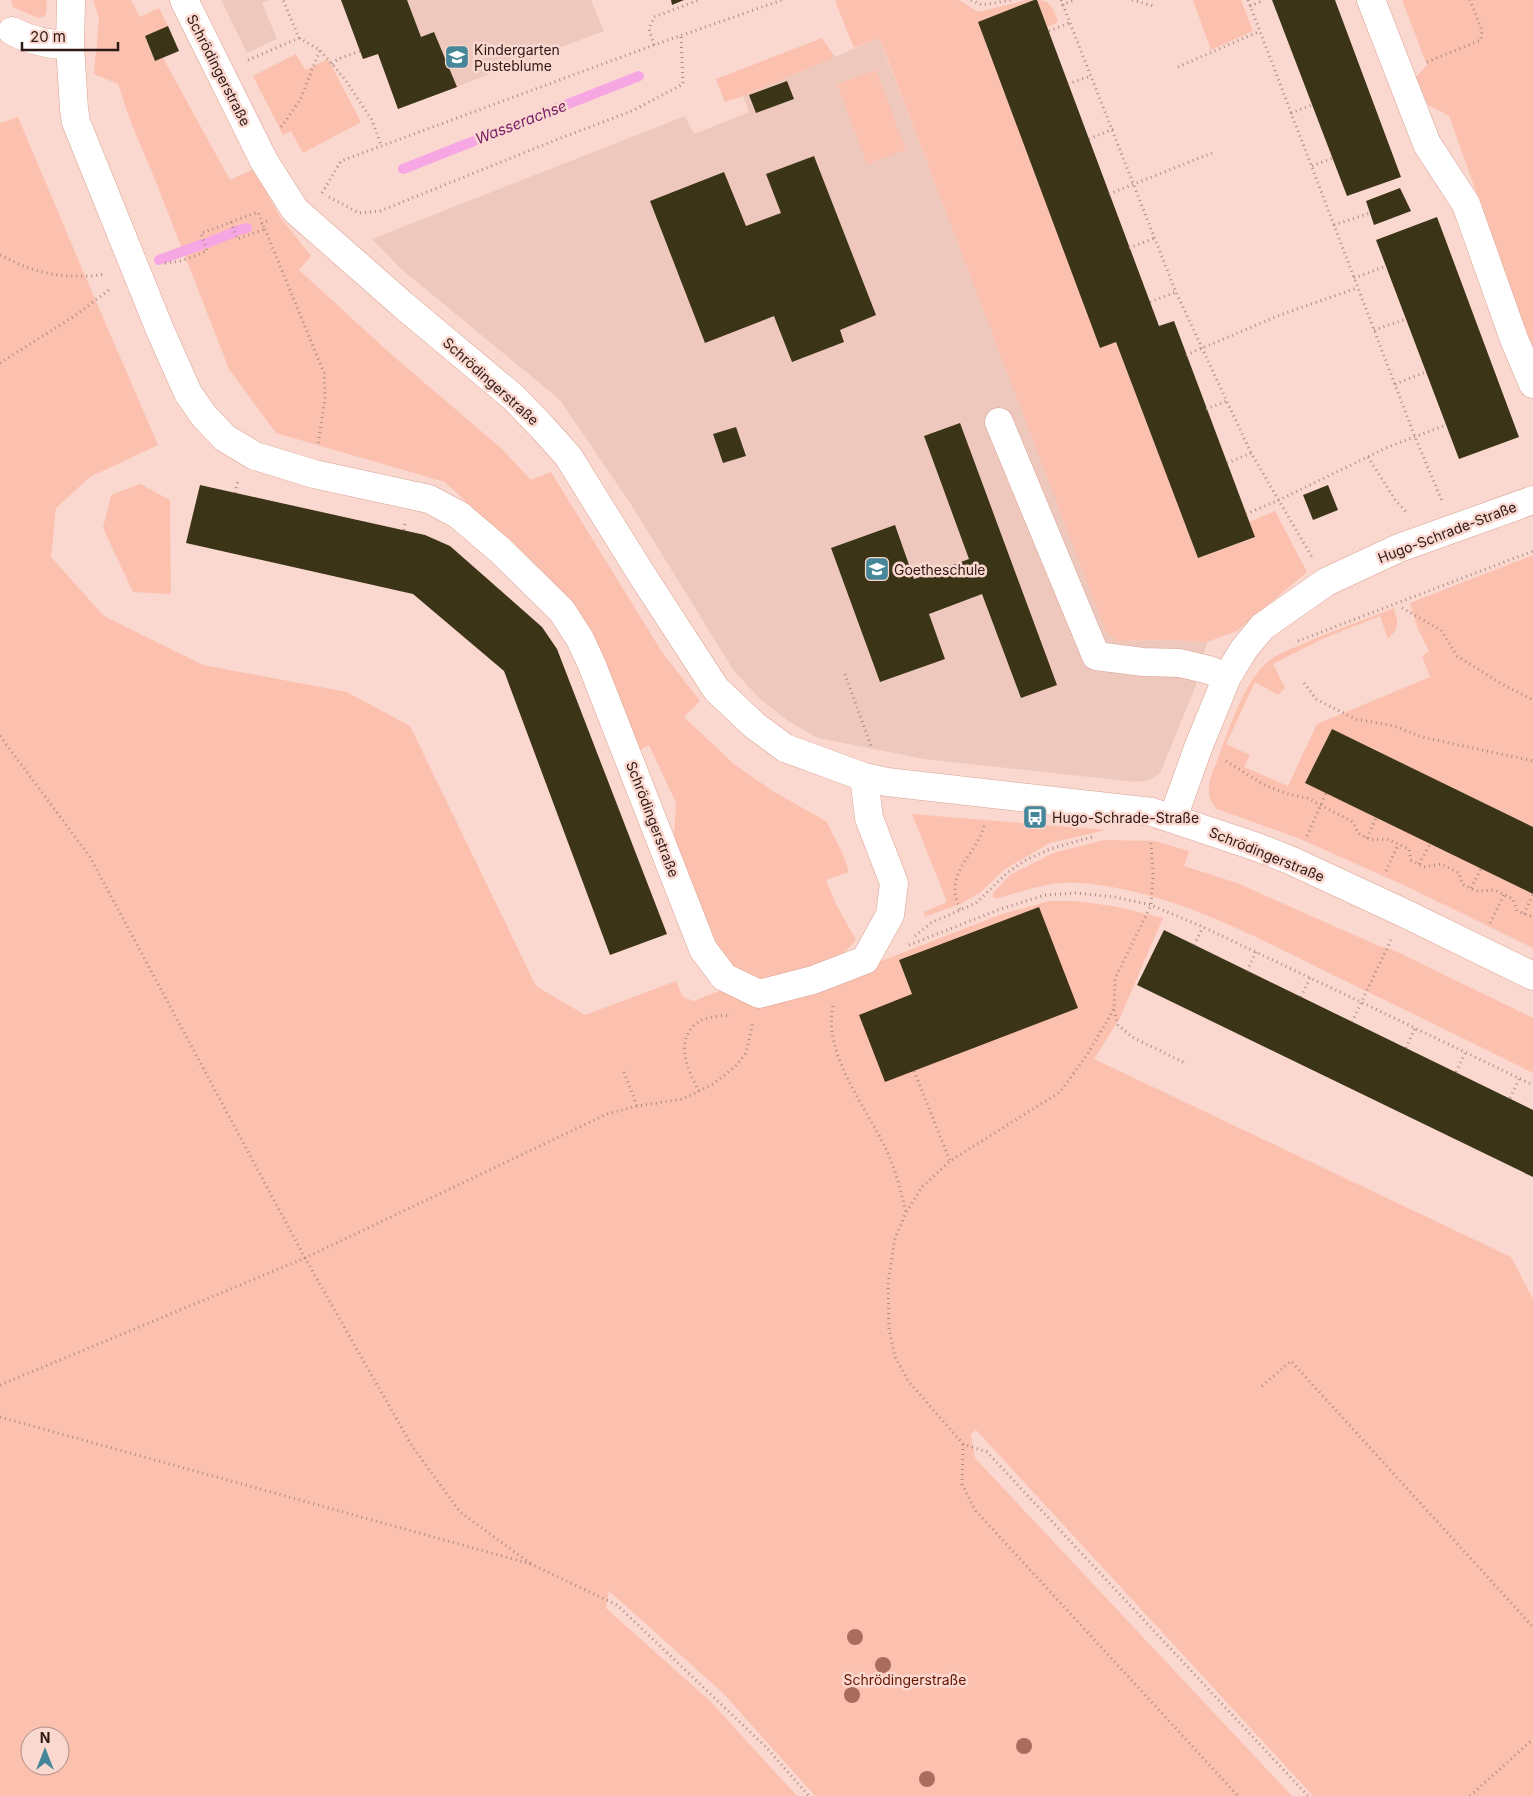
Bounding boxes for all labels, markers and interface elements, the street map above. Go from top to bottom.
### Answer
street label: Schrödingerstraße [184,11,254,129]
scale bar [22,20,119,52]
text: 20 m [30,27,66,46]
place label: Kindergarten Pusteblume [474,41,560,74]
school or university icon: Kindergarten Pusteblume [444,44,470,70]
water label: Wasserachse [473,96,569,148]
street label: Schrödingerstraße [440,334,542,428]
street label: Hugo-Schrade-Straße [1375,498,1519,566]
school or university icon: Goetheschule [864,556,890,582]
place label: Goetheschule [894,561,986,578]
street label: Schrödingerstraße [623,759,683,879]
bus stop icon: Hugo-Schrade-Straße [1022,804,1048,830]
place label: Hugo-Schrade-Straße [1052,809,1199,826]
street label: Schrödingerstraße [1207,823,1327,885]
park label: Schrödingerstraße [844,1671,966,1688]
north arrow [20,1726,70,1776]
text: N [40,1729,50,1746]

